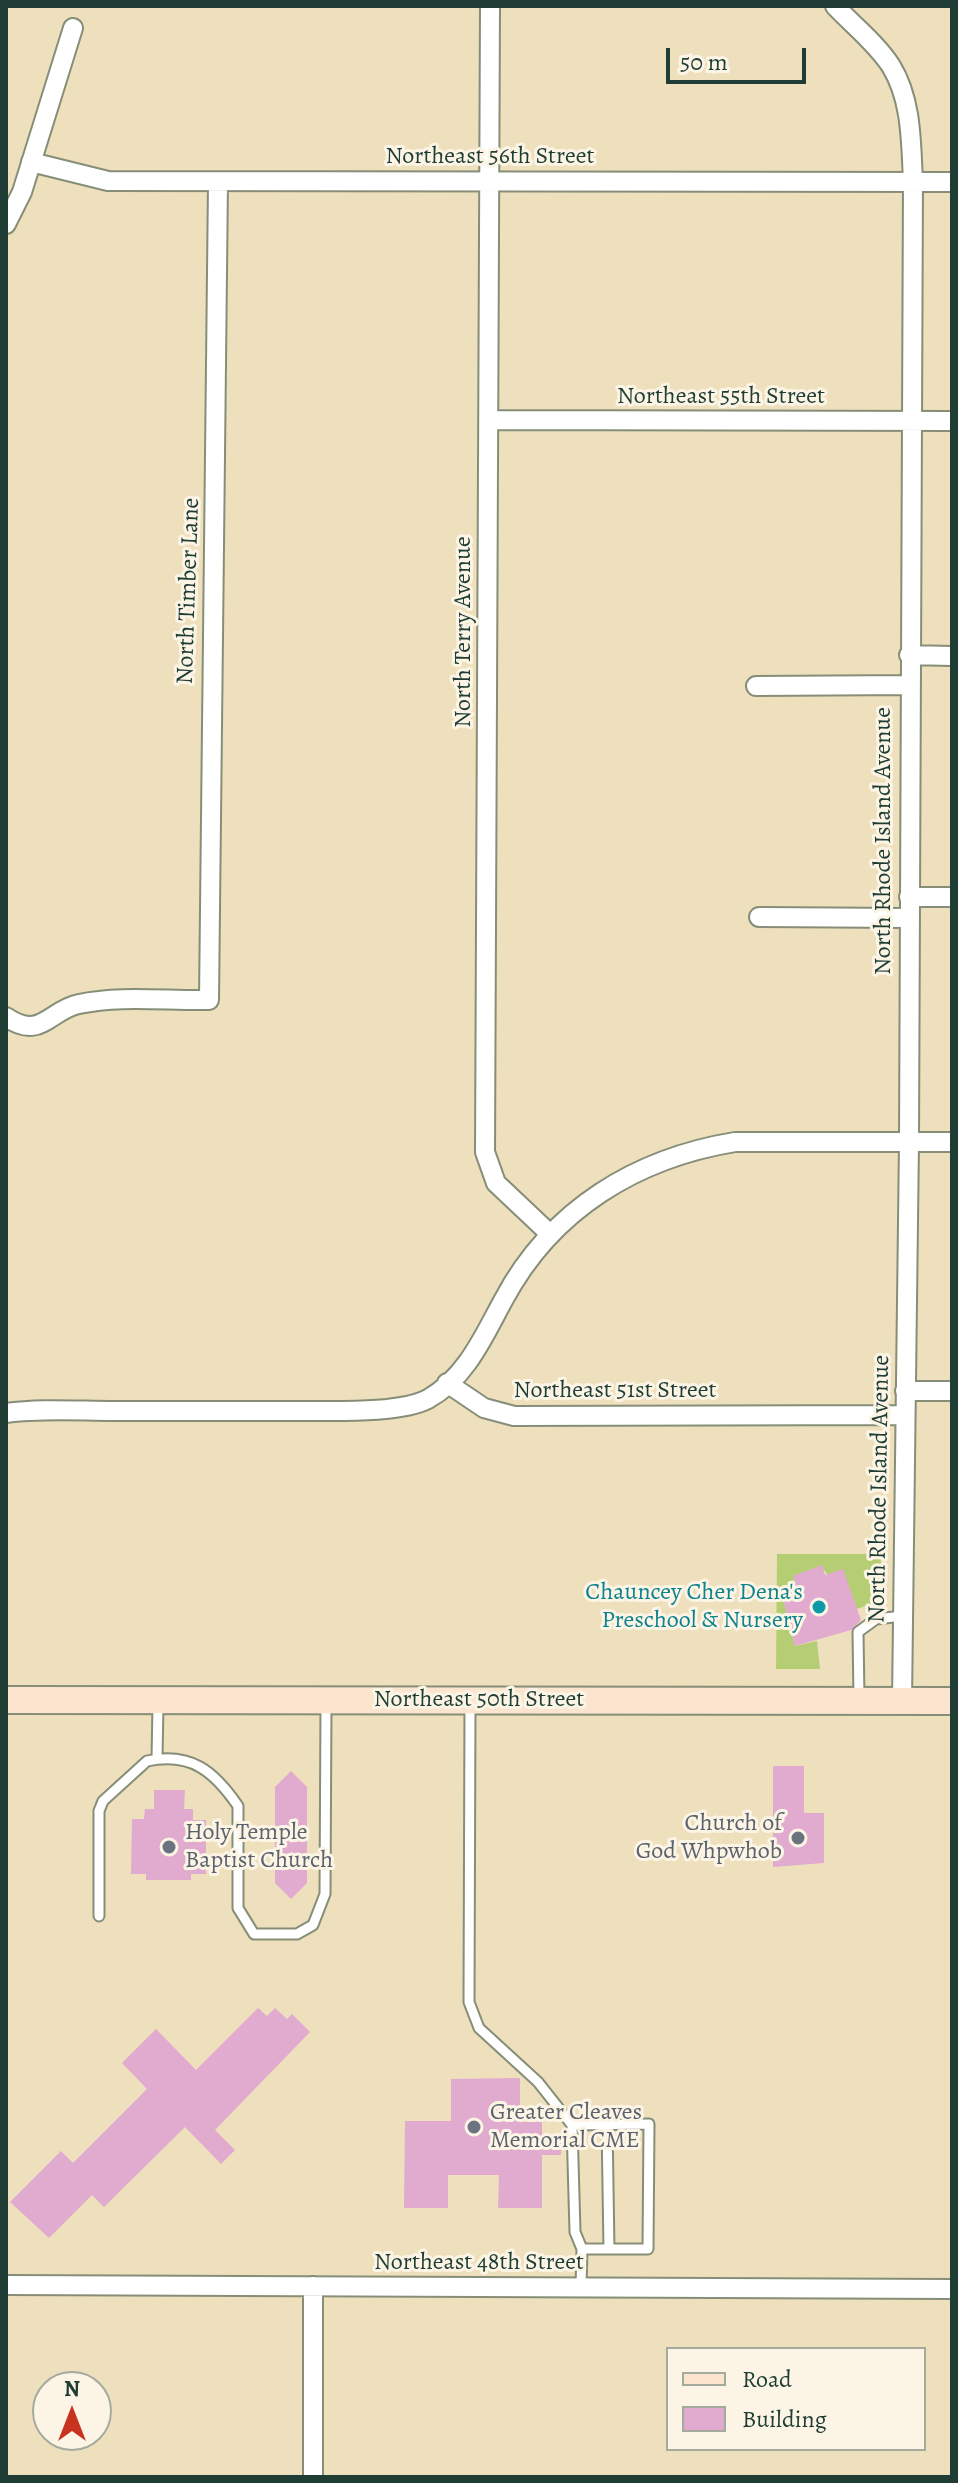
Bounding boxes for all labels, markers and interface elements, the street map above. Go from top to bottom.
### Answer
scale bar [670,32,810,82]
text: 50 m [680,46,728,78]
street label: Northeast 56th Street [386,143,594,171]
street label: Northeast 55th Street [617,383,825,411]
street label: North Timber Lane [171,497,207,685]
street label: North Terry Avenue [450,536,478,728]
street label: North Rhode Island Avenue [870,707,898,975]
street label: North Rhode Island Avenue [863,1355,897,1623]
street label: Northeast 51st Street [514,1377,716,1405]
place label: Chauncey Cher Dena's Preschool & Nursery [585,1579,803,1635]
marker: Chauncey Cher Dena's Preschool & Nursery [810,1598,828,1616]
street label: Northeast 50th Street [374,1686,584,1714]
place label: Church of God Whpwhob [636,1810,782,1866]
place label: Holy Temple Baptist Church [185,1819,333,1875]
marker: Church of God Whpwhob [789,1829,807,1847]
marker: Holy Temple Baptist Church [160,1838,178,1856]
place label: Greater Cleaves Memorial CME [490,2099,642,2155]
marker: Greater Cleaves Memorial CME [465,2118,483,2136]
street label: Northeast 48th Street [374,2249,584,2277]
legend [666,2347,926,2451]
text: Road [742,2363,792,2395]
north arrow [32,2371,112,2451]
text: N [64,2374,80,2404]
text: Building [742,2403,827,2435]

